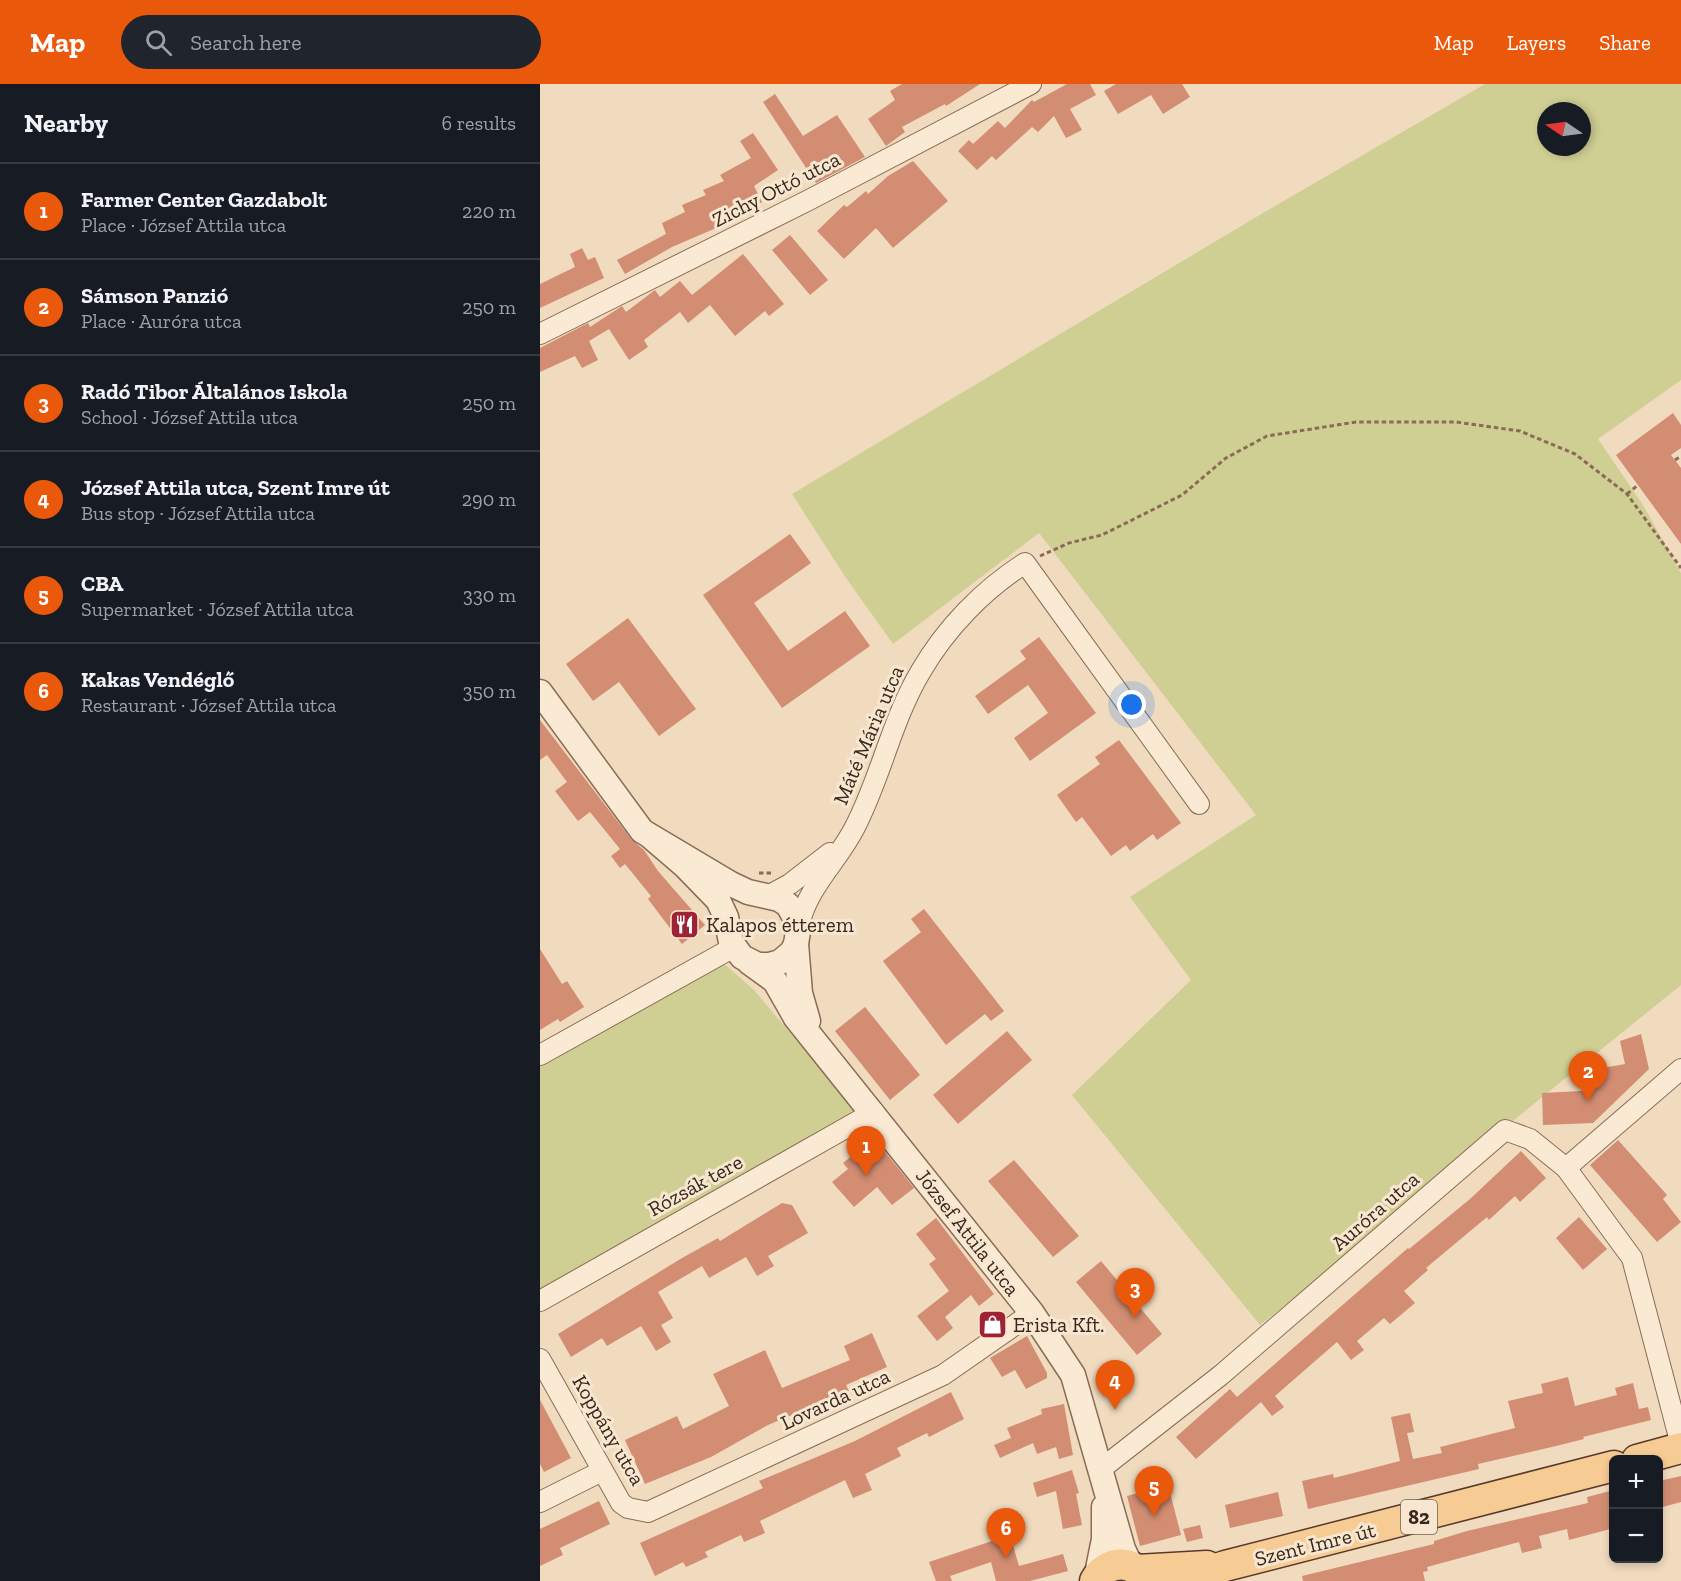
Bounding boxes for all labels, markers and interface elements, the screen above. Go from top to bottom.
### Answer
search box [121,15,541,69]
text: Map [30,26,85,59]
icon: search [142,26,175,59]
text: Search here [190,29,302,56]
text: Map [1434,30,1474,55]
text: Layers [1507,30,1566,55]
text: Share [1599,30,1651,55]
north arrow [1537,102,1591,156]
text: Nearby [24,107,108,139]
text: 6 results [442,111,516,135]
street label: Zichy Ottó utca [708,146,844,232]
text: Farmer Center Gazdabolt [81,186,327,213]
text: 1 [39,199,48,223]
text: 220 m [462,199,516,223]
text: Place · József Attila utca [81,213,286,237]
text: Sámson Panzió [81,282,228,309]
text: 2 [38,295,49,319]
text: 250 m [462,295,516,319]
text: Place · Auróra utca [81,309,242,333]
text: Radó Tibor Általános Iskola [81,378,348,405]
text: 3 [38,391,49,415]
text: 250 m [462,391,516,415]
text: School · József Attila utca [81,405,298,429]
text: József Attila utca, Szent Imre út [81,474,390,501]
text: 4 [38,487,49,511]
text: 290 m [462,487,516,511]
text: Bus stop · József Attila utca [81,501,315,525]
text: CBA [81,570,123,597]
text: 5 [38,583,49,607]
text: 330 m [463,583,516,607]
text: Supermarket · József Attila utca [81,597,354,621]
street label: Máté Mária utca [828,662,908,808]
text: Kakas Vendéglő [81,666,234,693]
text: 6 [38,679,49,703]
text: 350 m [463,679,516,703]
your location [1117,690,1146,719]
text: Restaurant · József Attila utca [81,693,336,717]
restaurant icon: Kalapos étterem [669,908,701,940]
place label: Kalapos étterem [706,912,854,937]
pin: 2 [1568,1052,1608,1101]
pin: 1 [846,1126,886,1176]
street label: Rózsák tere [643,1149,747,1221]
street label: József Attila utca [911,1164,1025,1300]
street label: Auróra utca [1326,1166,1424,1256]
pin: 3 [1116,1268,1154,1318]
shop icon: Erista Kft. [976,1308,1008,1340]
place label: Erista Kft. [1013,1312,1104,1337]
pin: 4 [1096,1360,1134,1410]
street label: Lovarda utca [777,1363,893,1435]
street label: Koppány utca [567,1370,651,1490]
map controls [1609,1455,1663,1563]
button: + [1609,1455,1663,1509]
pin: 5 [1134,1466,1174,1516]
road number: 82 [1401,1500,1437,1534]
pin: 6 [986,1508,1026,1558]
button: − [1609,1509,1663,1563]
street label: Szent Imre út [1252,1517,1378,1571]

